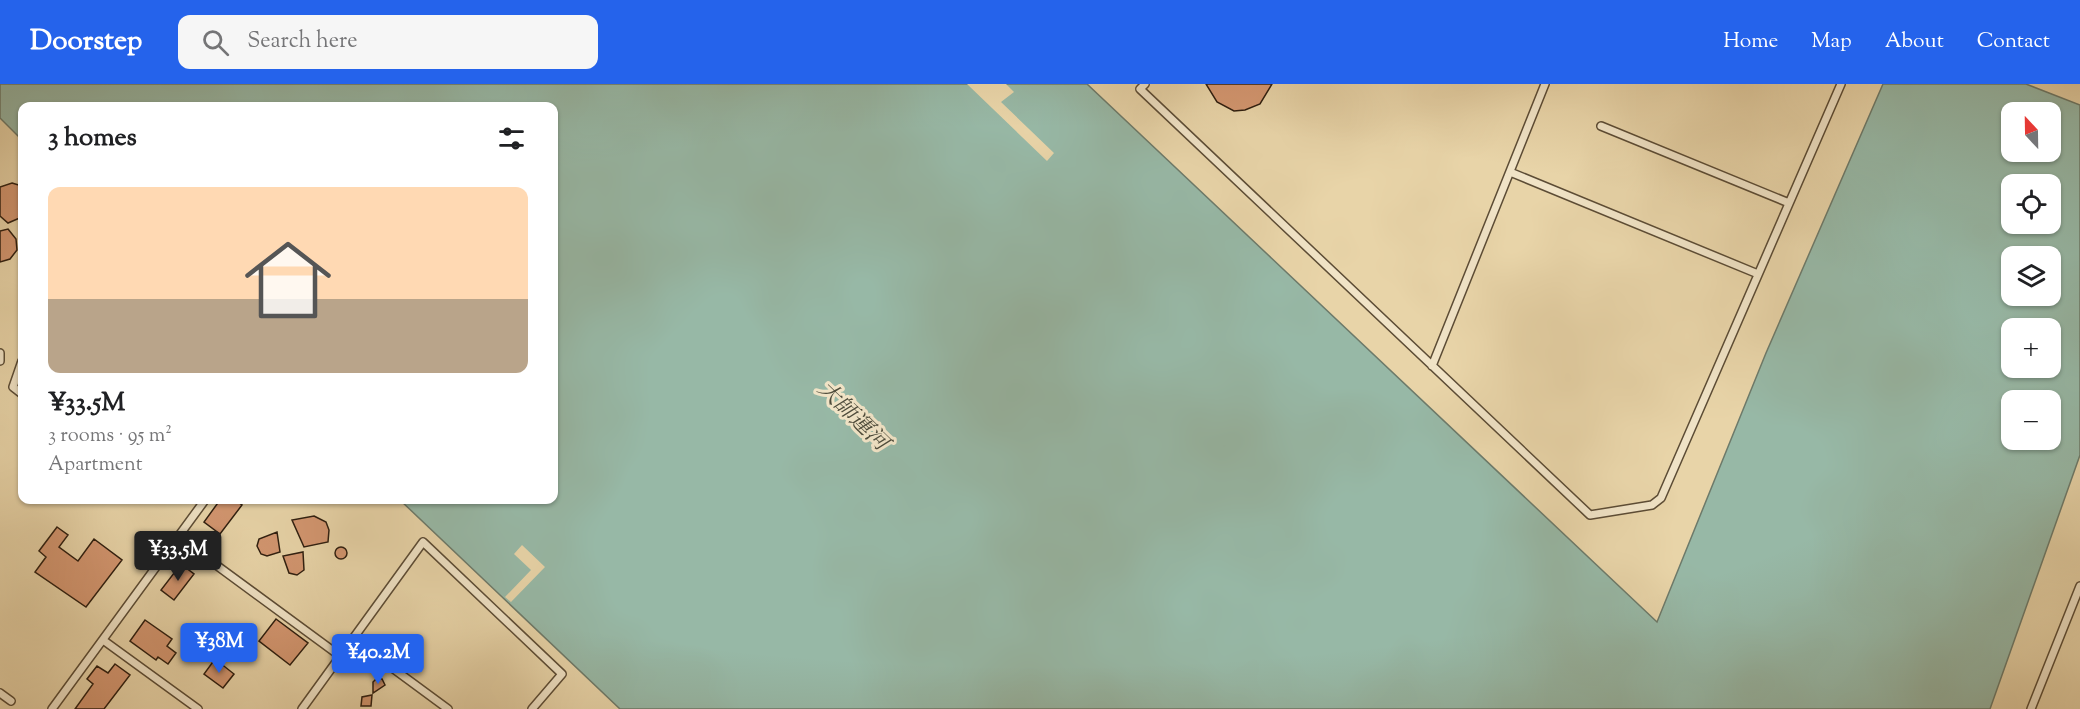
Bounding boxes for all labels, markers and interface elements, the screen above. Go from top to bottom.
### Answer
search box [178,15,598,69]
text: Doorstep [30,22,142,62]
icon: search [199,26,232,59]
text: Search here [247,26,358,58]
text: Home [1723,27,1778,57]
text: Map [1811,27,1852,57]
text: About [1885,27,1944,57]
text: Contact [1977,27,2050,57]
north arrow [2001,102,2061,162]
map controls [2001,102,2061,450]
text: 3 homes [48,120,137,157]
icon: filters [495,122,528,155]
button: locate [2001,174,2061,234]
icon: home [234,226,342,334]
button: layers [2001,246,2061,306]
button: + [2001,318,2061,378]
water label: 大師運河 [809,375,898,462]
text: ¥33.5M [48,385,125,422]
button: − [2001,390,2061,450]
text: 3 rooms · 95 m² [48,422,172,451]
text: Apartment [48,451,143,480]
pin: ¥33.5M [129,531,227,582]
text: ¥33.5M [148,536,208,565]
pin: ¥38M [183,623,255,674]
text: ¥38M [194,628,244,657]
pin: ¥40.2M [329,634,427,685]
text: ¥40.2M [346,639,410,668]

